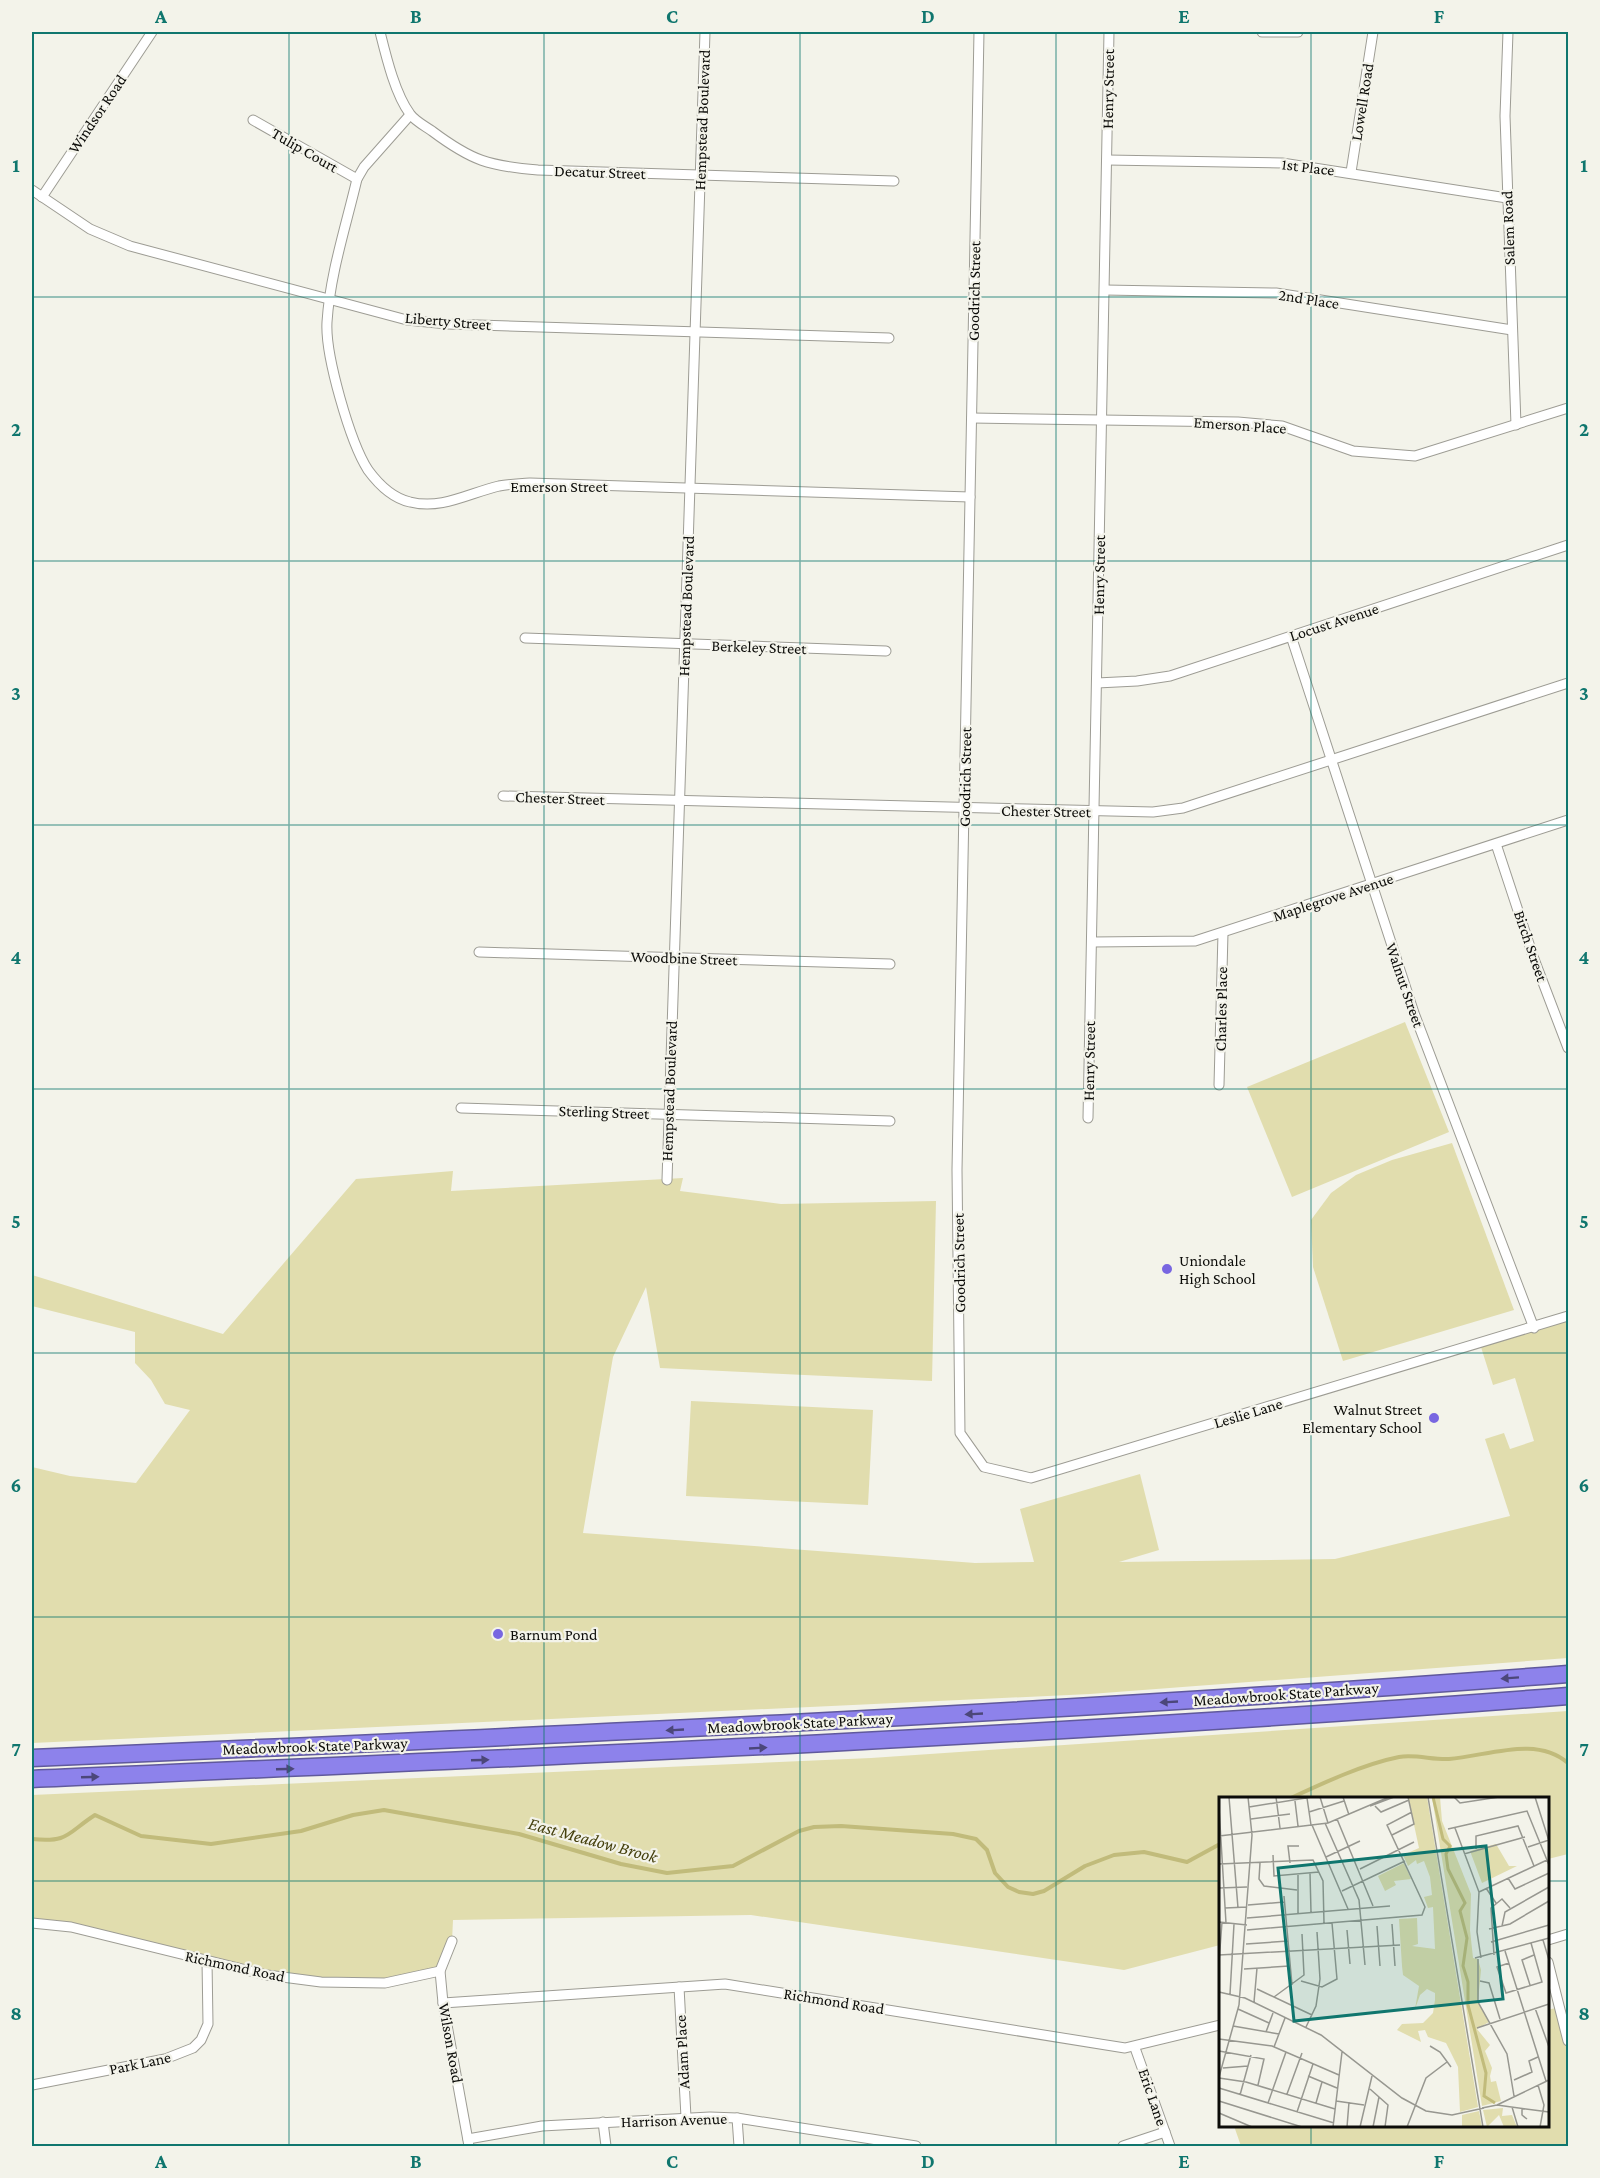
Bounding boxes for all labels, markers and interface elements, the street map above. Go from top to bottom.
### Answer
text: A [154,5,168,27]
text: B [410,5,422,27]
text: C [666,5,678,27]
text: D [921,5,935,27]
text: E [1178,5,1190,27]
text: F [1434,5,1445,27]
street label: Henry Street [1099,48,1118,129]
street label: Hempstead Boulevard [691,49,714,191]
street label: Lowell Road [1347,61,1377,142]
street label: Windsor Road [65,71,130,156]
street label: Tulip Court [268,124,342,177]
text: 1 [12,154,20,176]
text: 1 [1580,154,1588,176]
street label: 1st Place [1281,155,1335,179]
street label: Decatur Street [554,162,647,182]
street label: Salem Road [1498,190,1518,265]
street label: Goodrich Street [965,240,983,341]
street label: 2nd Place [1278,286,1340,312]
street label: Liberty Street [404,309,492,334]
street label: Emerson Place [1193,413,1287,437]
text: 2 [11,418,21,440]
text: 2 [1579,418,1589,440]
street label: Emerson Street [510,478,608,495]
street label: Henry Street [1090,534,1109,615]
street label: Hempstead Boulevard [675,535,698,677]
street label: Locust Avenue [1287,600,1381,644]
street label: Berkeley Street [711,637,807,658]
text: 3 [11,682,21,704]
text: 3 [1579,682,1589,704]
street label: Goodrich Street [956,726,974,827]
street label: Chester Street [515,788,606,808]
street label: Chester Street [1001,802,1092,820]
street label: Maplegrove Avenue [1271,869,1396,925]
street label: Birch Street [1511,908,1551,984]
street label: Walnut Street [1383,940,1428,1030]
text: 4 [11,946,22,968]
text: 4 [1579,946,1590,968]
street label: Woodbine Street [630,948,738,968]
street label: Charles Place [1212,966,1230,1052]
street label: Hempstead Boulevard [658,1020,681,1162]
street label: Henry Street [1080,1020,1099,1101]
street label: Sterling Street [558,1102,650,1123]
text: 5 [11,1210,21,1232]
text: 5 [1579,1210,1589,1232]
street label: Goodrich Street [950,1212,968,1313]
place label: Uniondale High School [1179,1252,1256,1288]
marker: Uniondale High School [1160,1262,1174,1276]
street label: Leslie Lane [1212,1395,1284,1431]
place label: Walnut Street Elementary School [1302,1401,1423,1437]
marker: Walnut Street Elementary School [1427,1411,1441,1425]
text: 6 [11,1474,21,1496]
text: 6 [1579,1474,1589,1496]
place label: Barnum Pond [510,1626,598,1643]
marker: Barnum Pond [491,1627,505,1641]
one-way arrow [1501,1673,1520,1683]
street label: Meadowbrook State Parkway [1193,1679,1380,1710]
one-way arrow [1159,1697,1178,1707]
one-way arrow [965,1709,984,1718]
street label: Meadowbrook State Parkway [707,1710,894,1737]
one-way arrow [665,1725,684,1734]
street label: Meadowbrook State Parkway [222,1734,409,1759]
text: 7 [11,1738,21,1760]
text: 7 [1579,1738,1589,1760]
one-way arrow [749,1743,768,1752]
one-way arrow [470,1756,489,1765]
one-way arrow [275,1764,294,1773]
one-way arrow [80,1772,99,1781]
inset map [1219,1797,1549,2127]
water label: East Meadow Brook [526,1813,661,1867]
street label: Richmond Road [184,1947,287,1985]
street label: Richmond Road [783,1985,886,2017]
text: 8 [10,2002,22,2024]
street label: Wilson Road [436,2002,467,2085]
text: 8 [1578,2002,1590,2024]
street label: Adam Place [672,2015,692,2089]
street label: Park Lane [108,2048,172,2078]
street label: Eric Lane [1135,2066,1171,2128]
street label: Harrison Avenue [621,2110,727,2130]
text: A [154,2150,168,2172]
text: B [410,2150,422,2172]
text: C [666,2150,678,2172]
text: D [921,2150,935,2172]
text: E [1178,2150,1190,2172]
text: F [1434,2150,1445,2172]

